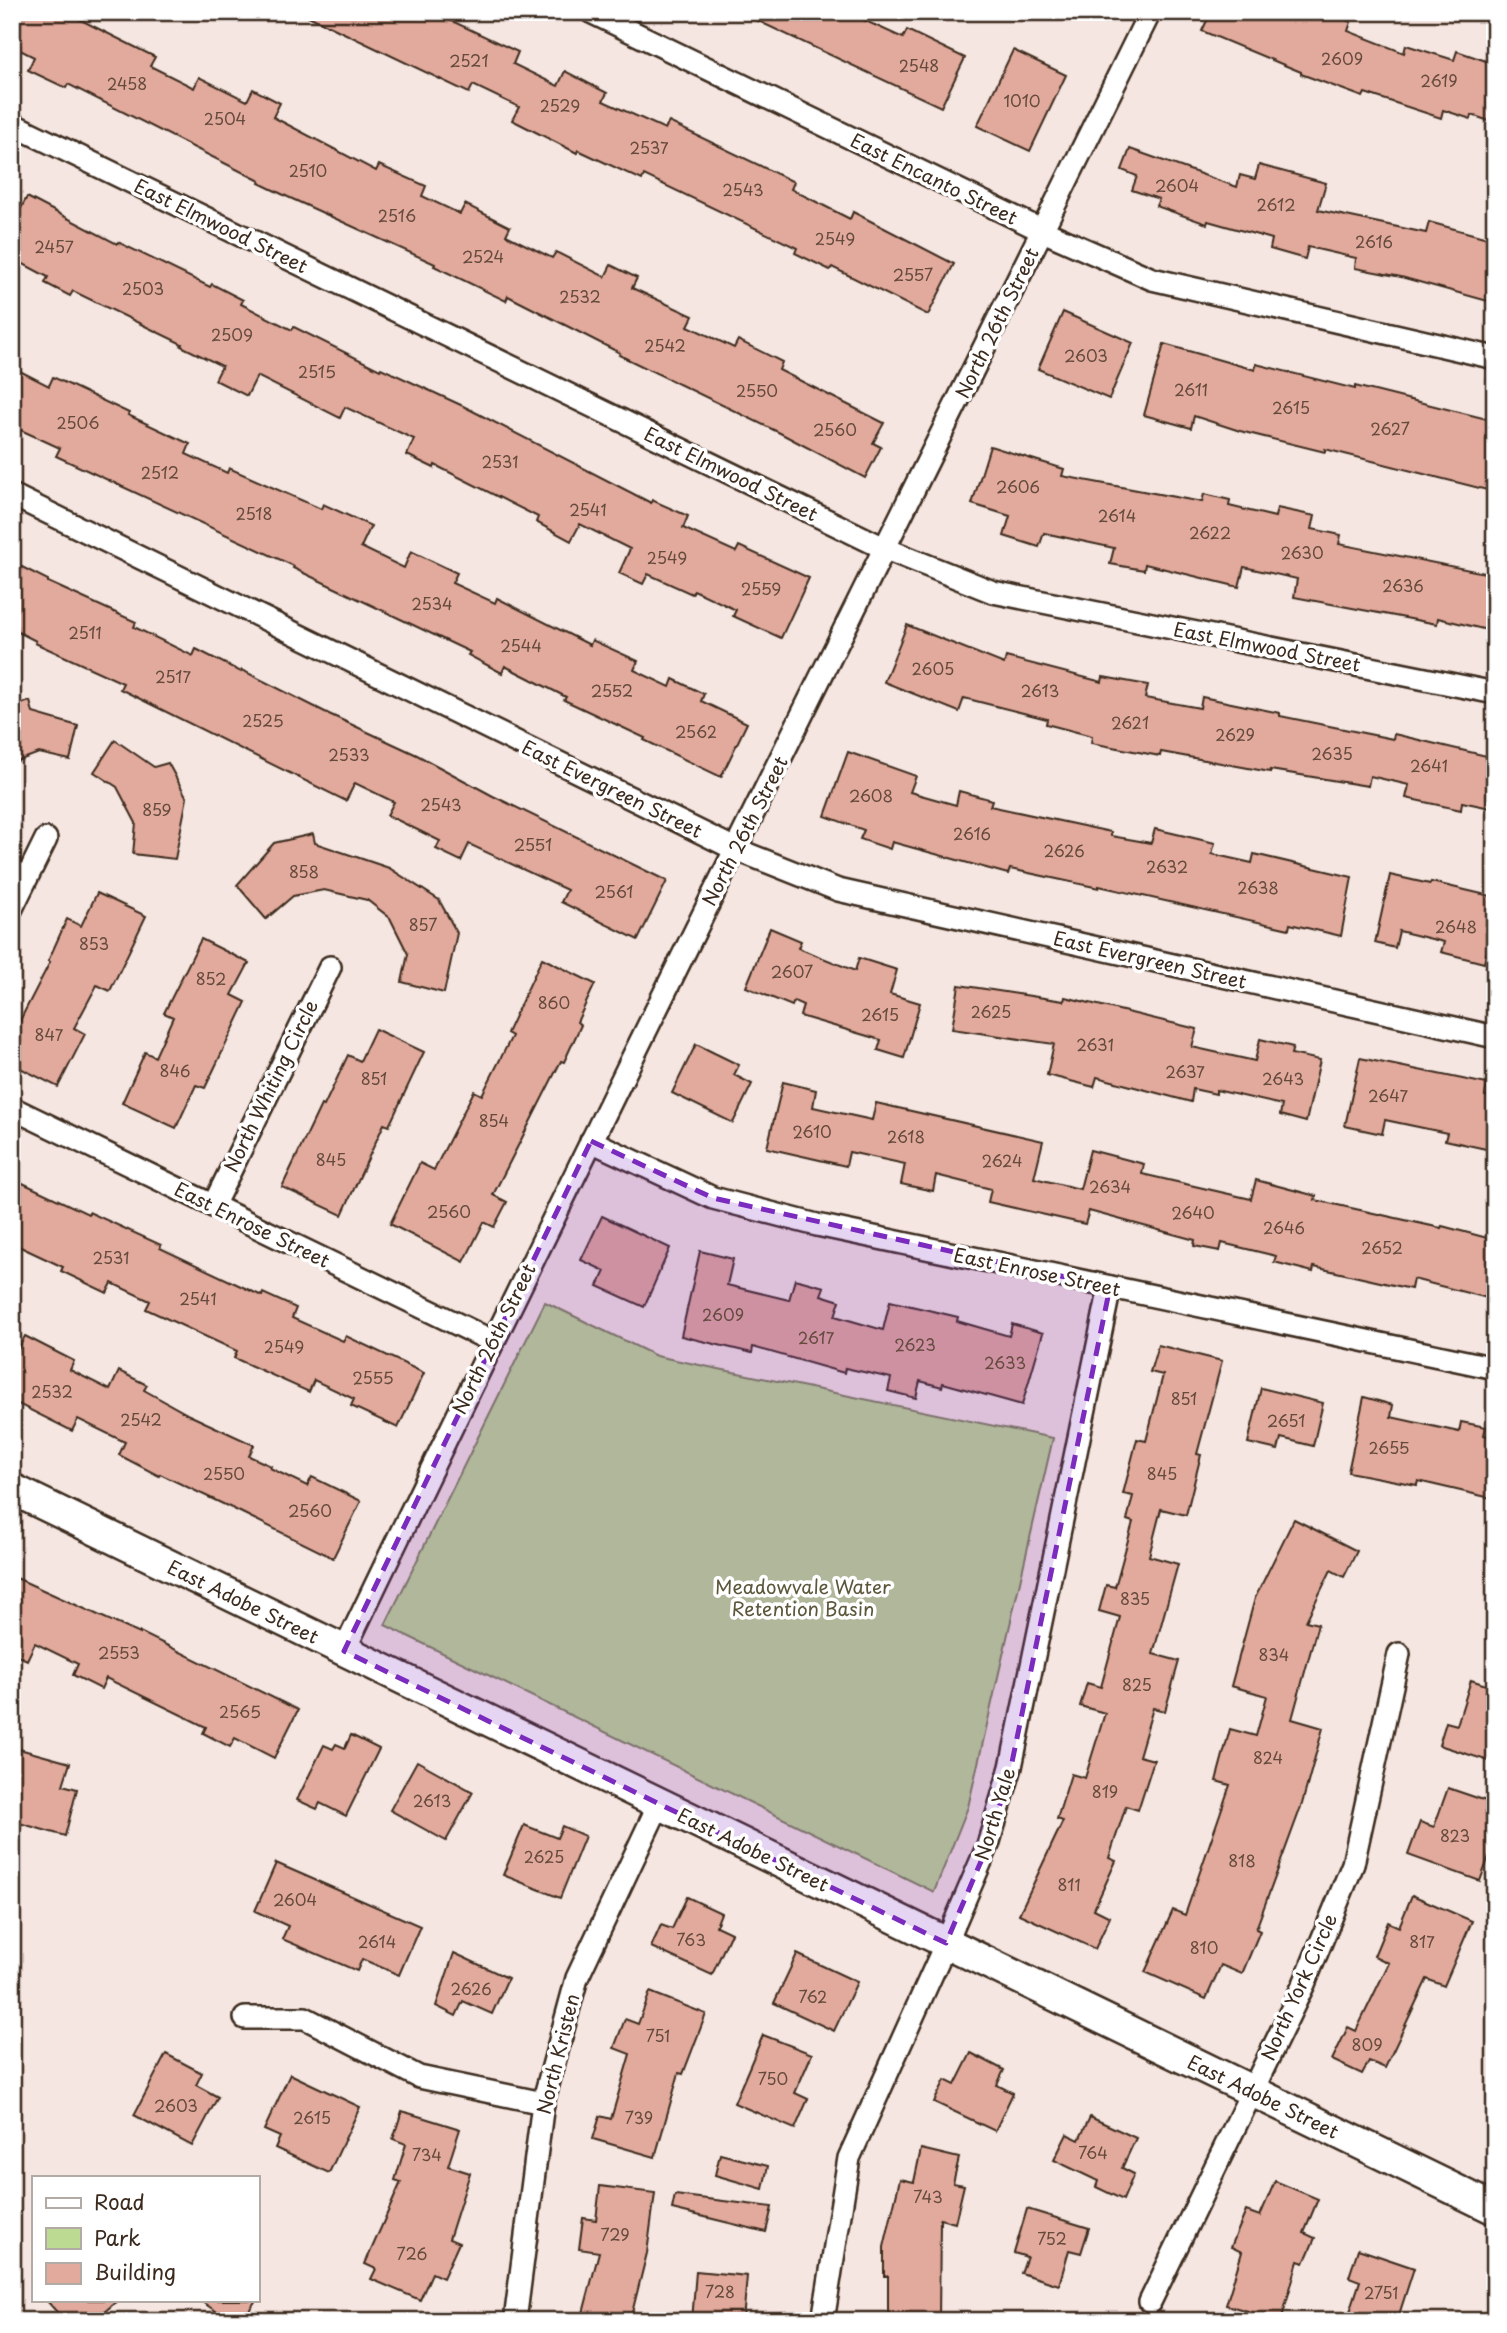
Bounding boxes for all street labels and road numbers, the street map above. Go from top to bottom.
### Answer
street label: East Encanto Street [846,125,1023,231]
street label: East Elmwood Street [130,171,313,279]
street label: North 26th Street [947,242,1045,403]
street label: East Elmwood Street [640,419,823,527]
street label: East Elmwood Street [1171,614,1363,678]
street label: East Evergreen Street [518,732,708,844]
street label: North 26th Street [694,751,794,910]
street label: East Evergreen Street [1051,923,1250,995]
street label: North Whiting Circle [216,995,324,1177]
street label: East Enrose Street [170,1174,335,1274]
street label: East Enrose Street [951,1240,1123,1302]
street label: North 26th Street [444,1258,542,1419]
street label: East Adobe Street [163,1552,324,1650]
street label: North Yale [967,1764,1021,1863]
street label: East Adobe Street [673,1800,834,1898]
street label: North York Circle [1253,1909,1343,2065]
street label: North Kristen [529,1991,585,2117]
street label: East Adobe Street [1183,2047,1344,2145]

